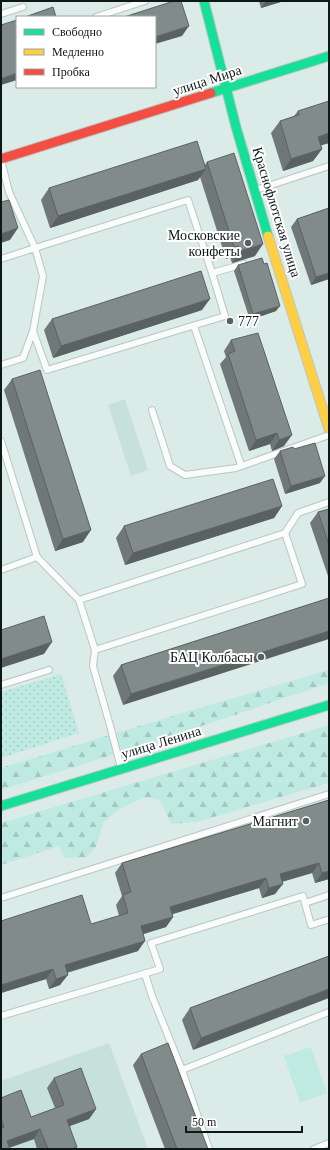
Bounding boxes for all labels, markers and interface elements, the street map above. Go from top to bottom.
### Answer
legend [16,16,156,88]
text: Свободно [52,25,102,39]
text: Медленно [52,45,104,59]
street label: улица Мира [171,62,244,99]
text: Пробка [52,65,90,79]
street label: Краснофлотская улица [250,145,304,280]
place label: Московские конфеты [168,228,241,259]
marker: Московские конфеты [243,238,253,248]
place label: 777 [238,314,259,329]
marker: 777 [225,316,235,326]
place label: БАЦ Колбасы [170,650,254,665]
marker: БАЦ Колбасы [256,652,266,662]
street label: улица Ленина [120,723,203,762]
place label: Магнит [252,814,298,829]
marker: Магнит [301,816,311,826]
scale bar [186,1108,302,1134]
text: 50 m [192,1115,217,1129]

